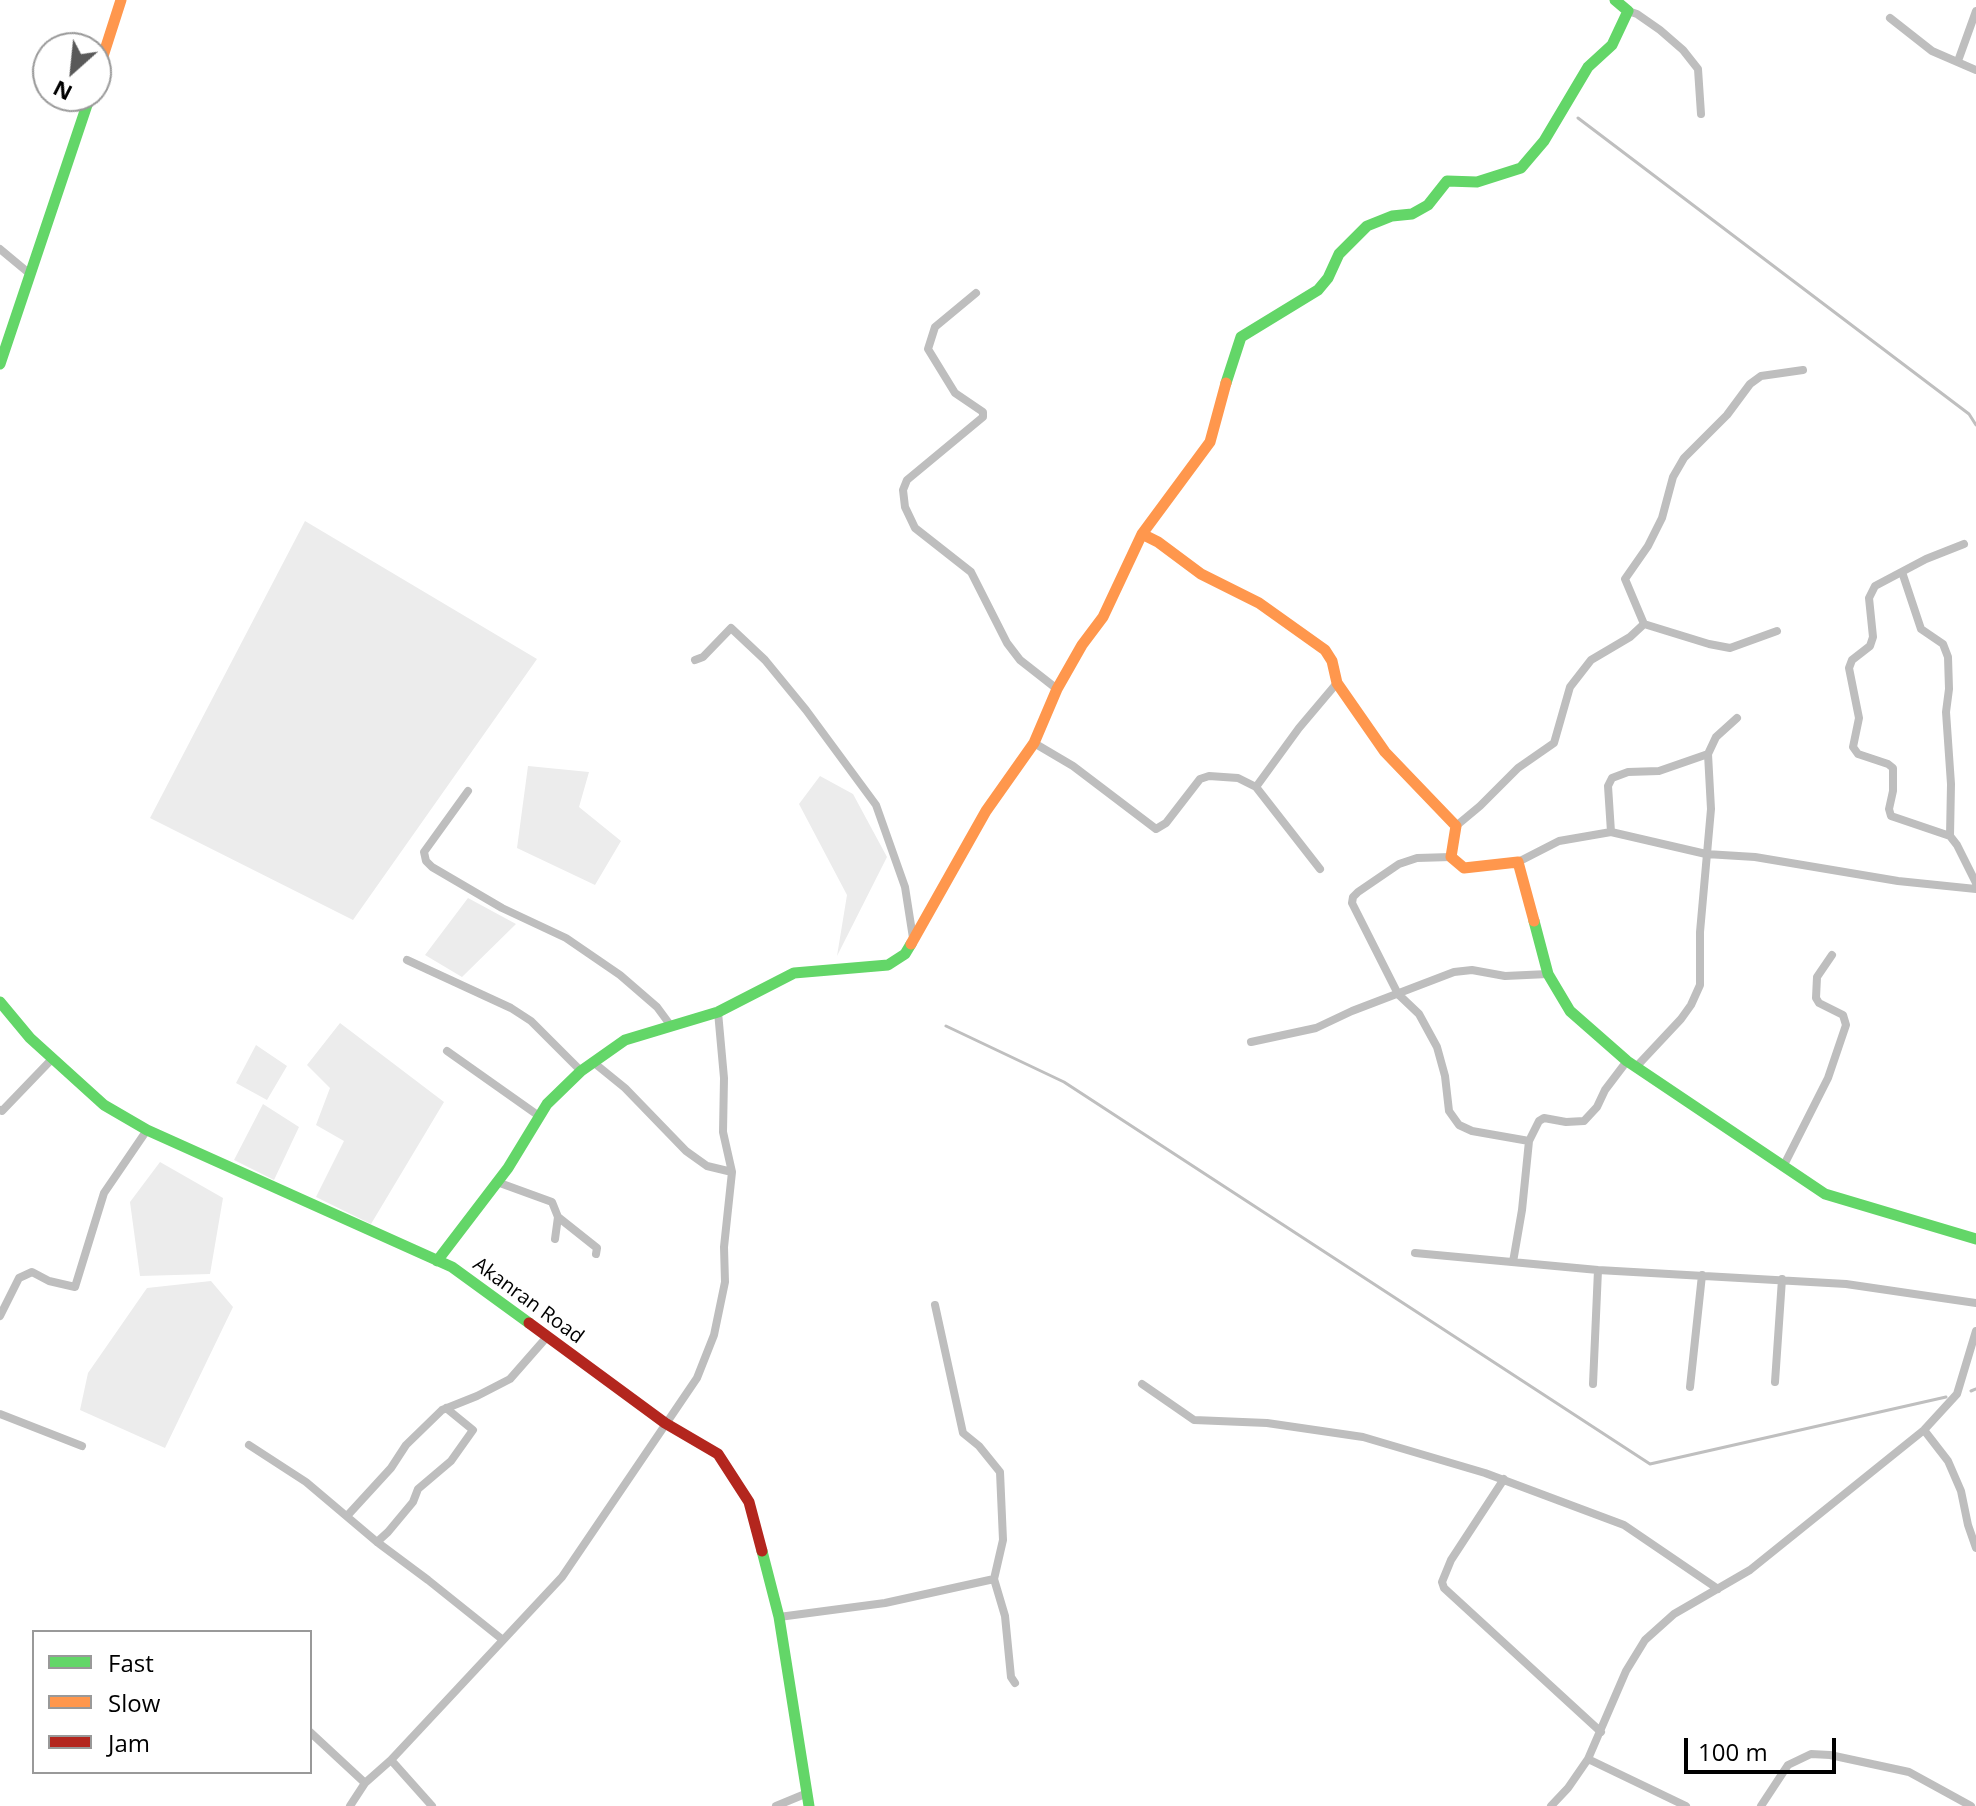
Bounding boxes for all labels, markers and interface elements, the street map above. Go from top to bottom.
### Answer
north arrow [32,32,112,112]
text: N [47,74,77,109]
street label: Akanran Road [468,1253,588,1349]
legend [32,1630,312,1774]
text: Fast [108,1646,154,1679]
text: Slow [108,1686,160,1719]
scale bar [1688,1722,1840,1772]
text: Jam [108,1726,150,1759]
text: 100 m [1698,1735,1768,1768]

